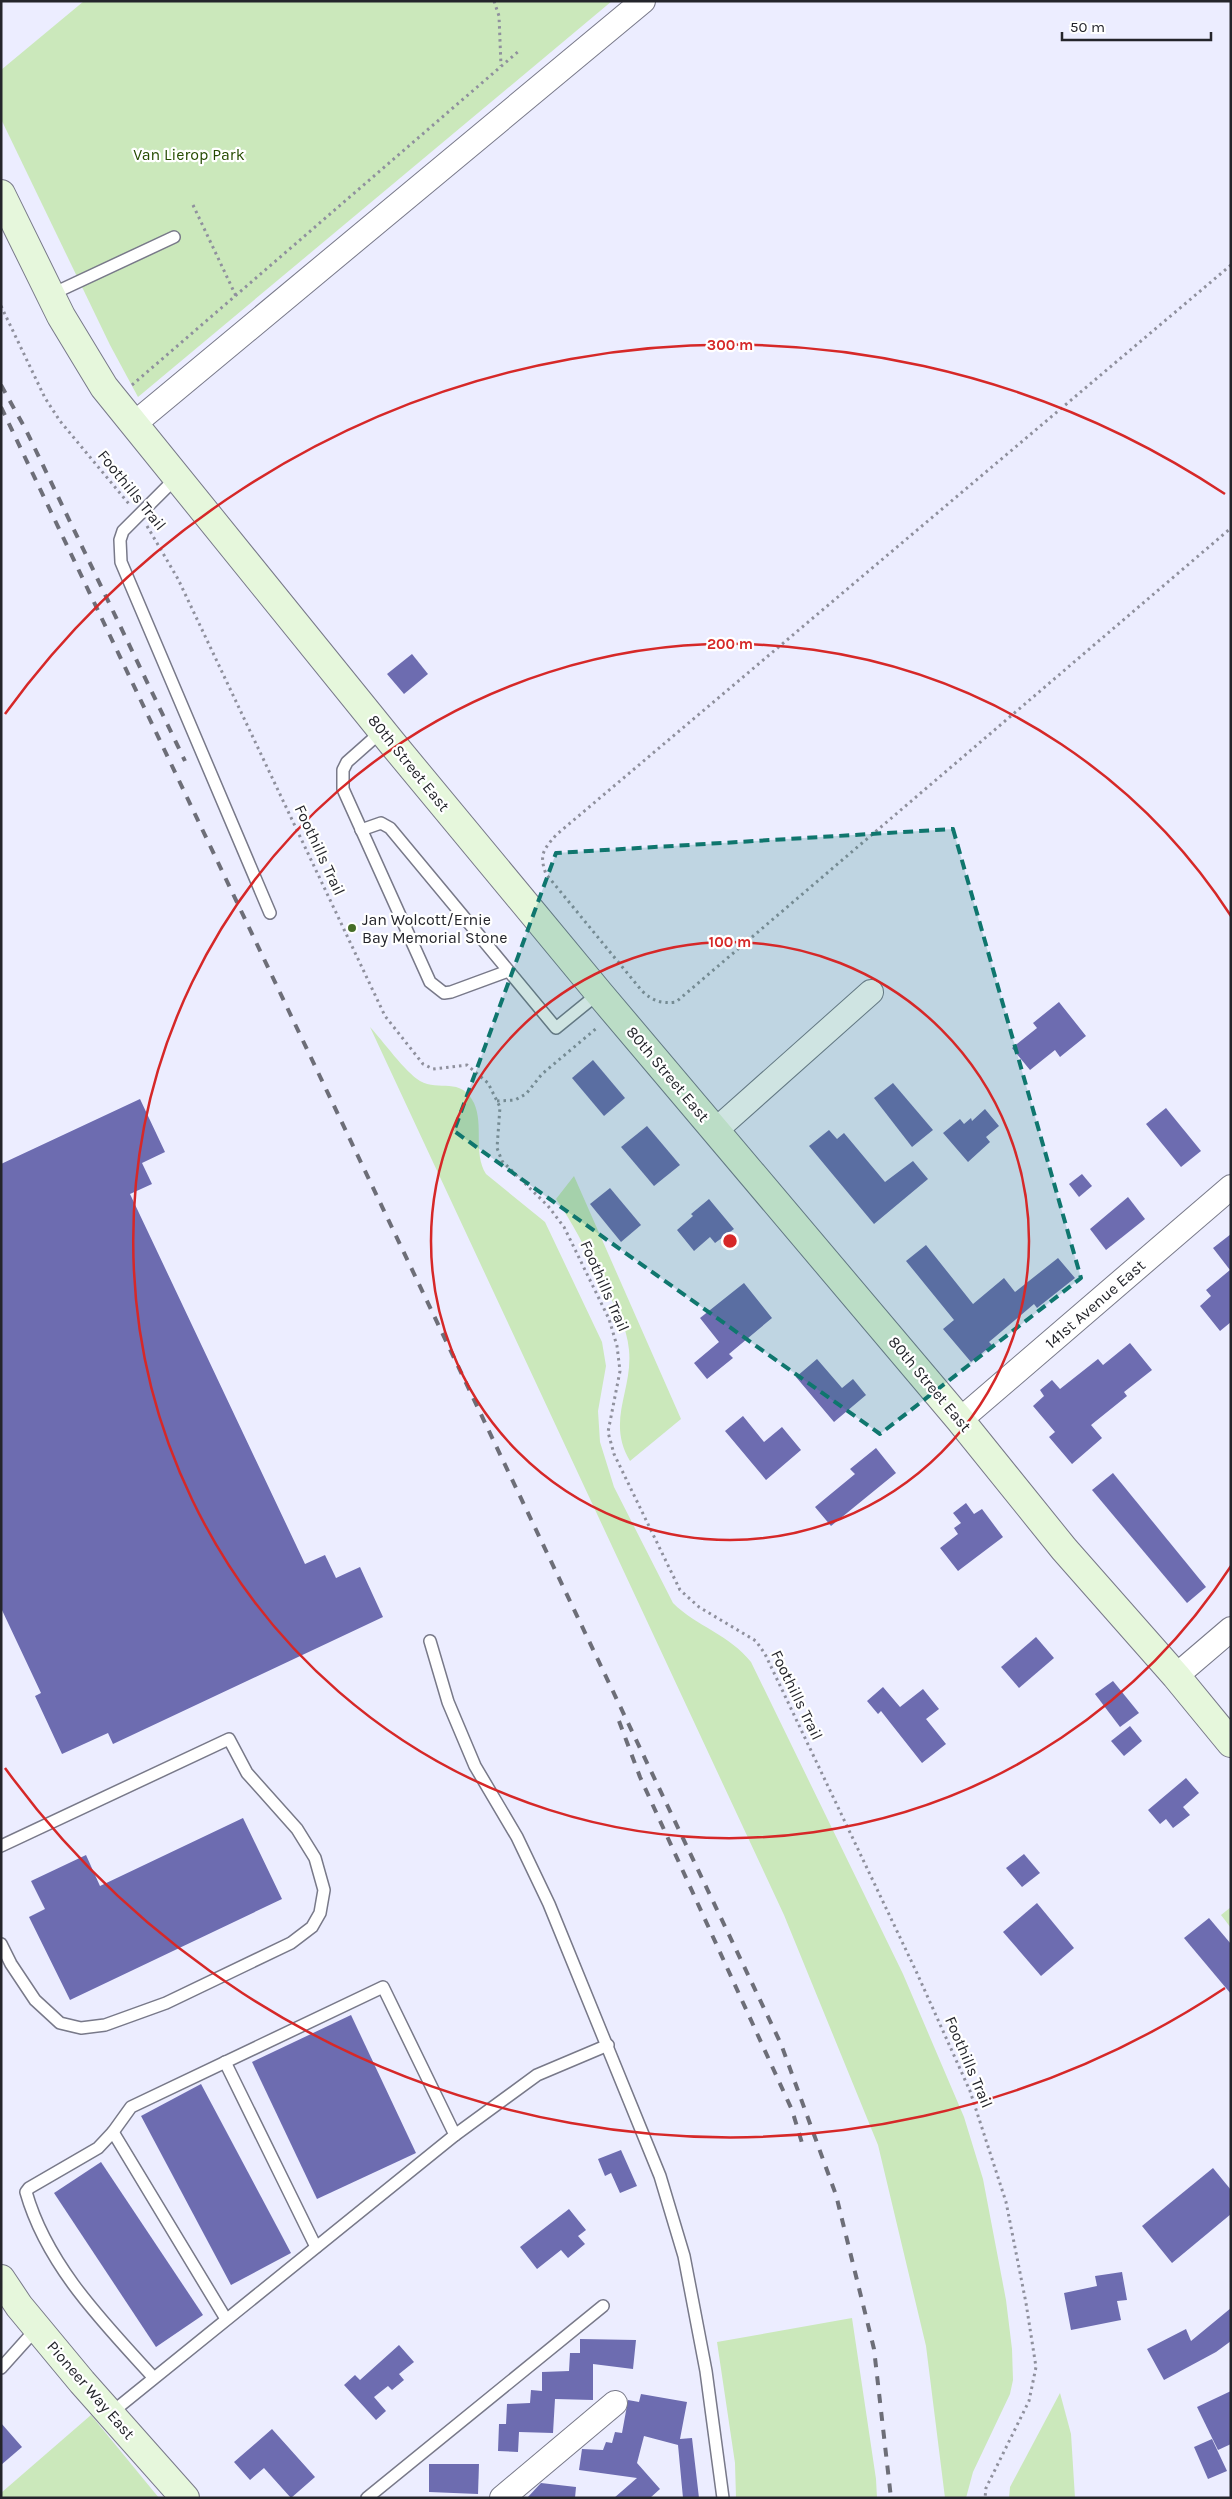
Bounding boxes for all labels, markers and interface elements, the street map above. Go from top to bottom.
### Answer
scale bar [1062,10,1211,42]
text: 50 m [1070,18,1105,36]
park label: Van Lierop Park [133,145,245,164]
text: 300 m [707,336,753,354]
street label: Foothills Trail [94,446,170,534]
text: 200 m [707,635,753,653]
street label: 80th Street East [364,711,454,815]
street label: Foothills Trail [291,802,349,898]
place label: Jan Wolcott/Ernie Bay Memorial Stone [362,910,507,947]
marker: Jan Wolcott/Ernie Bay Memorial Stone [346,922,358,934]
text: 100 m [709,933,751,951]
street label: 80th Street East [623,1022,713,1126]
centre of rings [721,1232,739,1250]
street label: Foothills Trail [576,1238,634,1334]
street label: 141st Avenue East [1041,1255,1149,1353]
street label: 80th Street East [885,1332,975,1436]
street label: Foothills Trail [767,1647,827,1743]
street label: Foothills Trail [941,2013,997,2111]
street label: Pioneer Way East [43,2337,139,2443]

